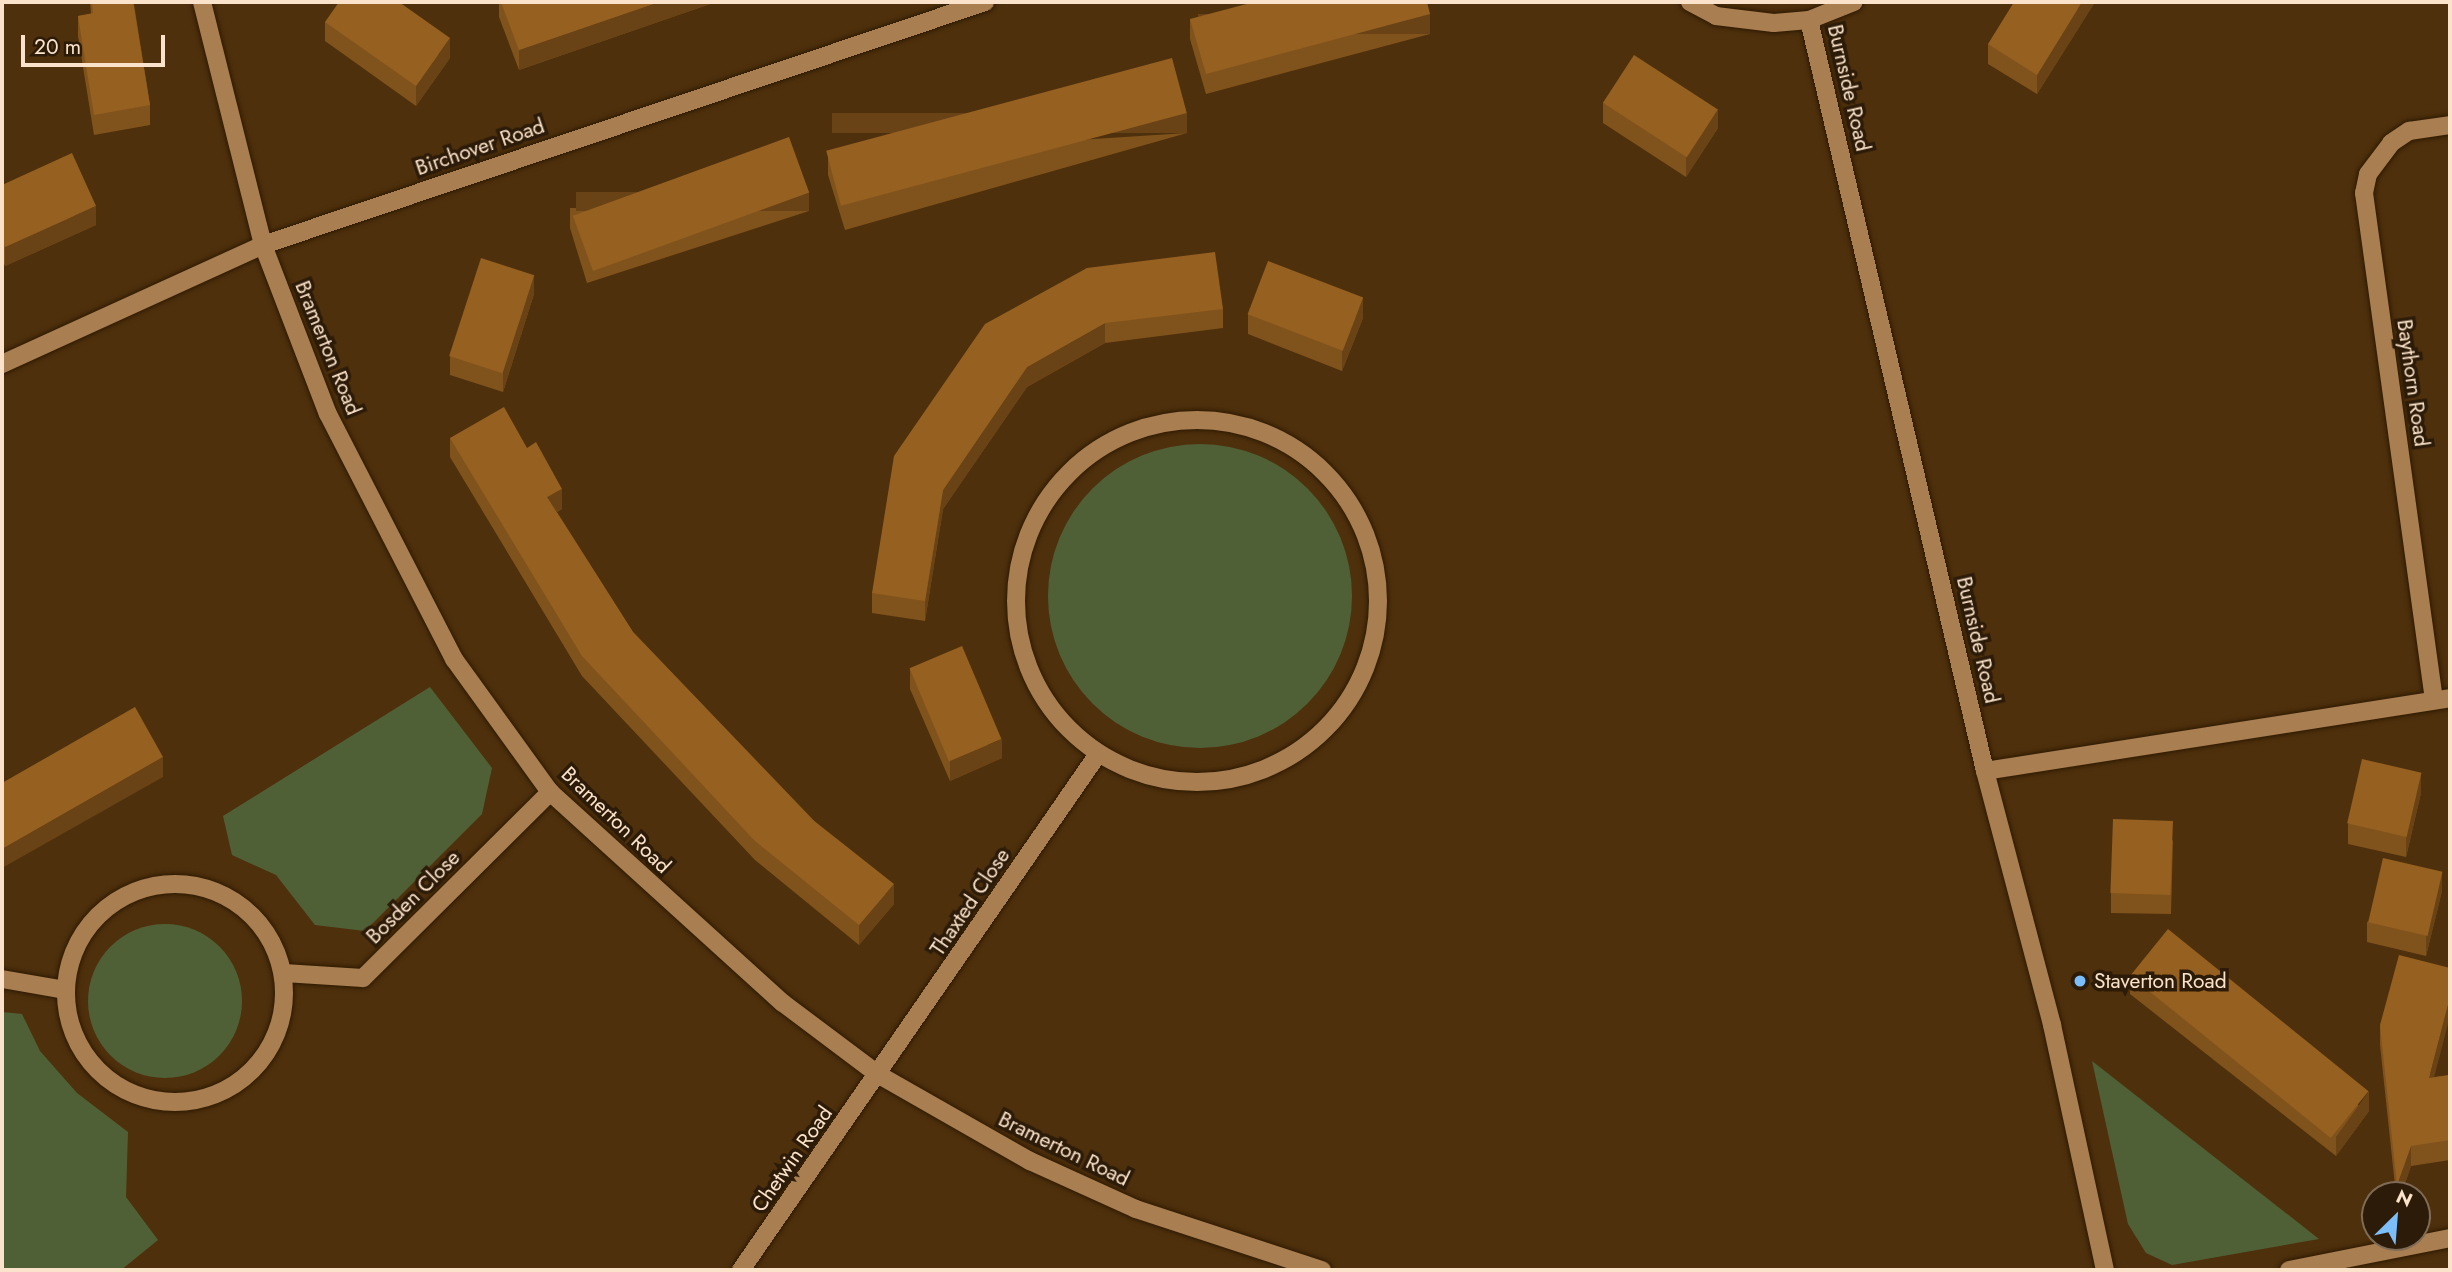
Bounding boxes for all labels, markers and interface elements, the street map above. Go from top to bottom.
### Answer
scale bar [24,21,168,65]
street label: Burnside Road [1822,22,1876,154]
text: 20 m [34,32,81,62]
street label: Birchover Road [412,113,548,181]
street label: Bramerton Road [290,277,366,419]
street label: Baythorn Road [2392,318,2434,448]
street label: Burnside Road [1951,574,2005,706]
street label: Bramerton Road [556,761,676,879]
street label: Thaxted Close [925,844,1015,960]
street label: Bosden Close [361,845,465,949]
place label: Staverton Road [2094,968,2227,994]
marker: Staverton Road [2072,973,2088,989]
street label: Chetwin Road [746,1101,838,1217]
street label: Bramerton Road [994,1106,1134,1192]
north arrow [2361,1181,2431,1251]
text: N [2392,1183,2417,1214]

